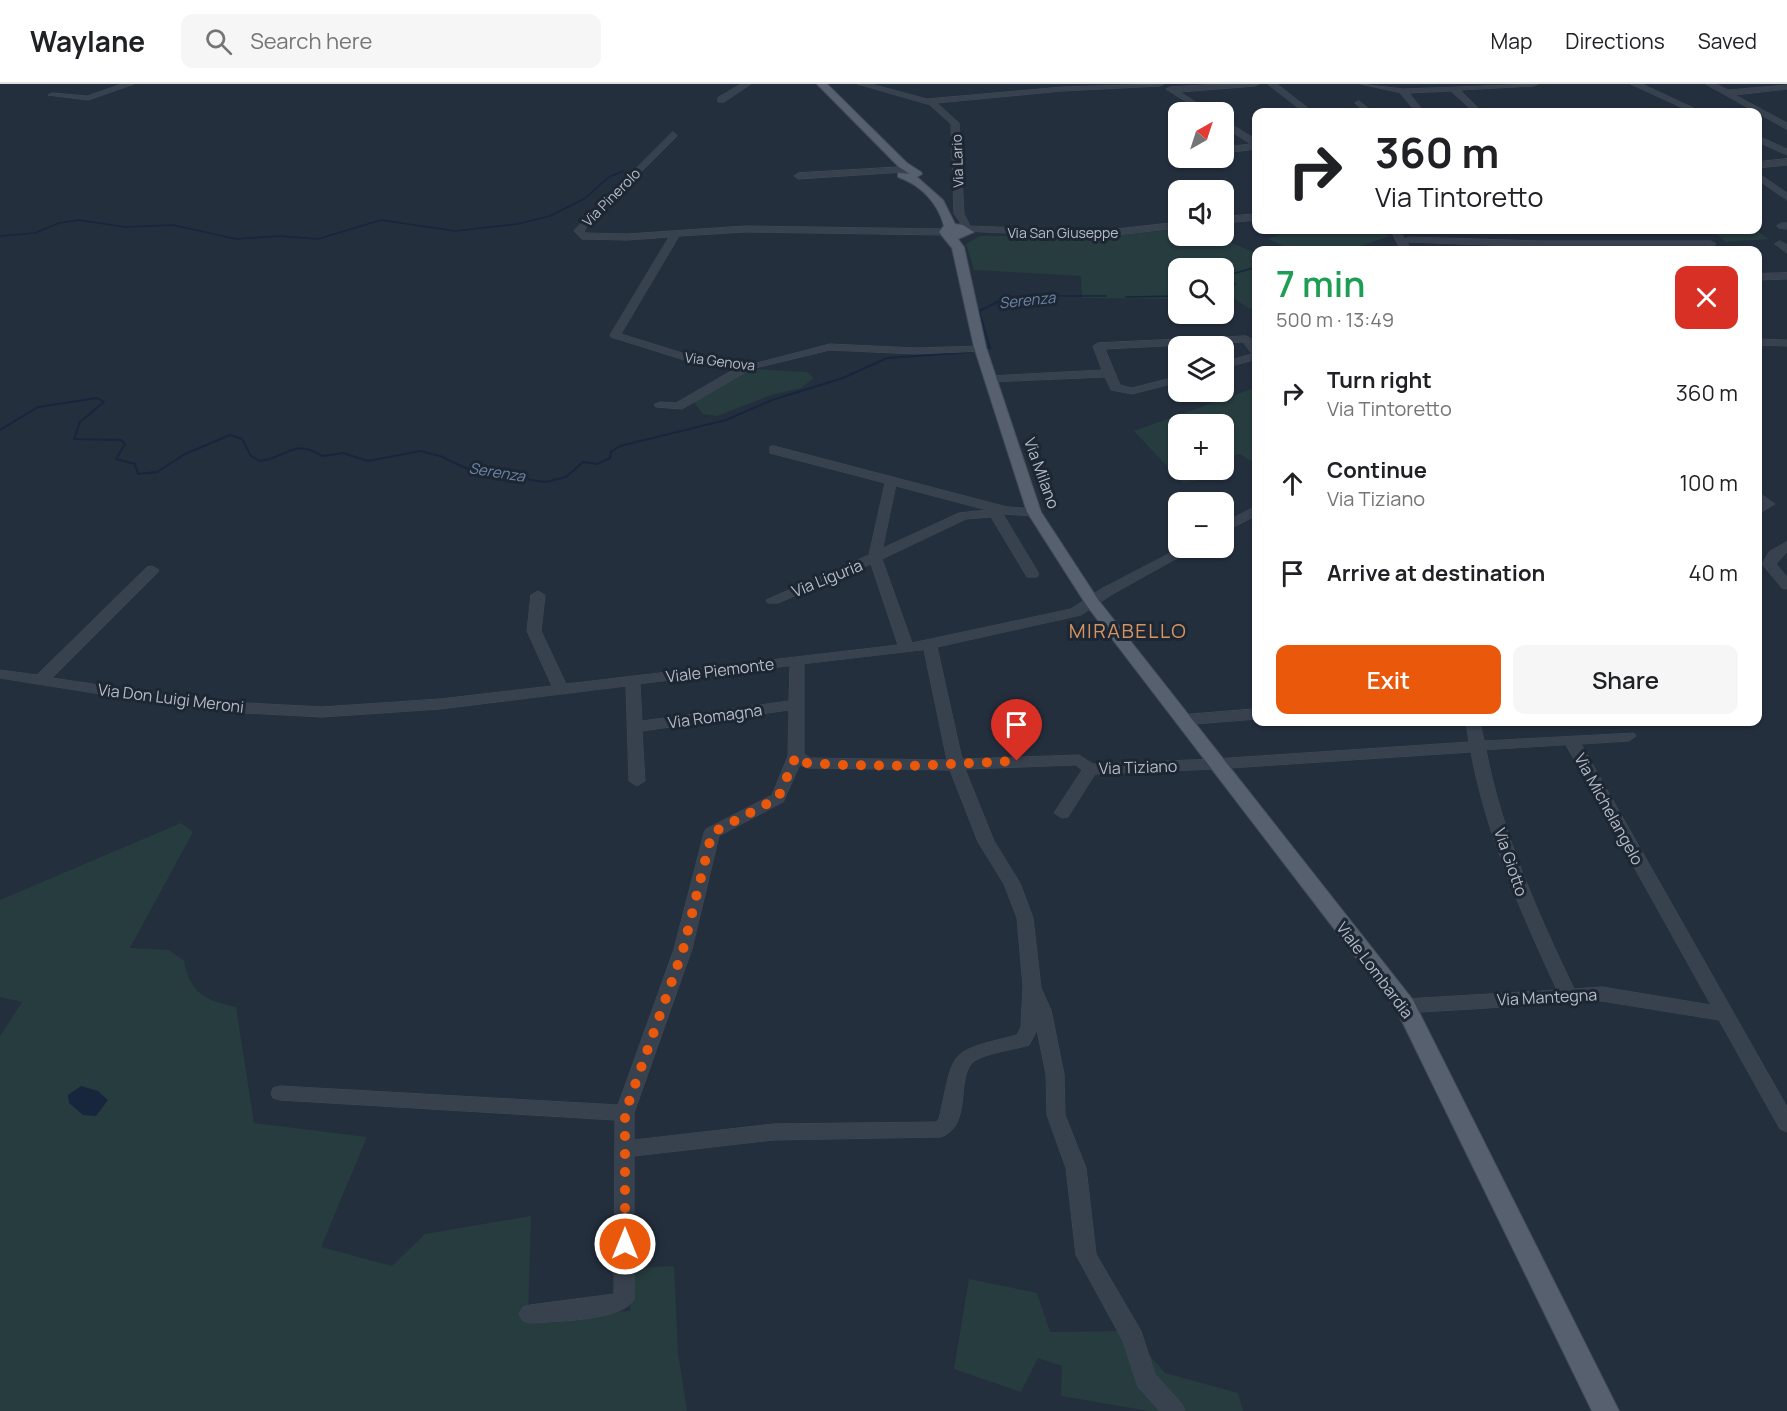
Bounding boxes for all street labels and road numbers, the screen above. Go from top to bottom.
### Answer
street label: Via Lario [947,134,967,188]
street label: Via Pinerolo [578,164,644,230]
street label: Via San Giuseppe [1007,223,1119,242]
street label: Via Genova [684,347,756,375]
street label: Via Milano [1019,435,1065,511]
street label: Via Liguria [788,554,866,602]
street label: Viale Piemonte [665,652,775,688]
street label: Via Don Luigi Meroni [97,678,245,718]
street label: Via Romagna [666,698,764,734]
street label: Via Michelangelo [1569,749,1649,869]
street label: Via Tiziano [1098,755,1178,779]
street label: Via Giotto [1489,825,1533,899]
street label: Viale Lombardia [1331,917,1419,1023]
street label: Via Mantegna [1496,983,1598,1011]

